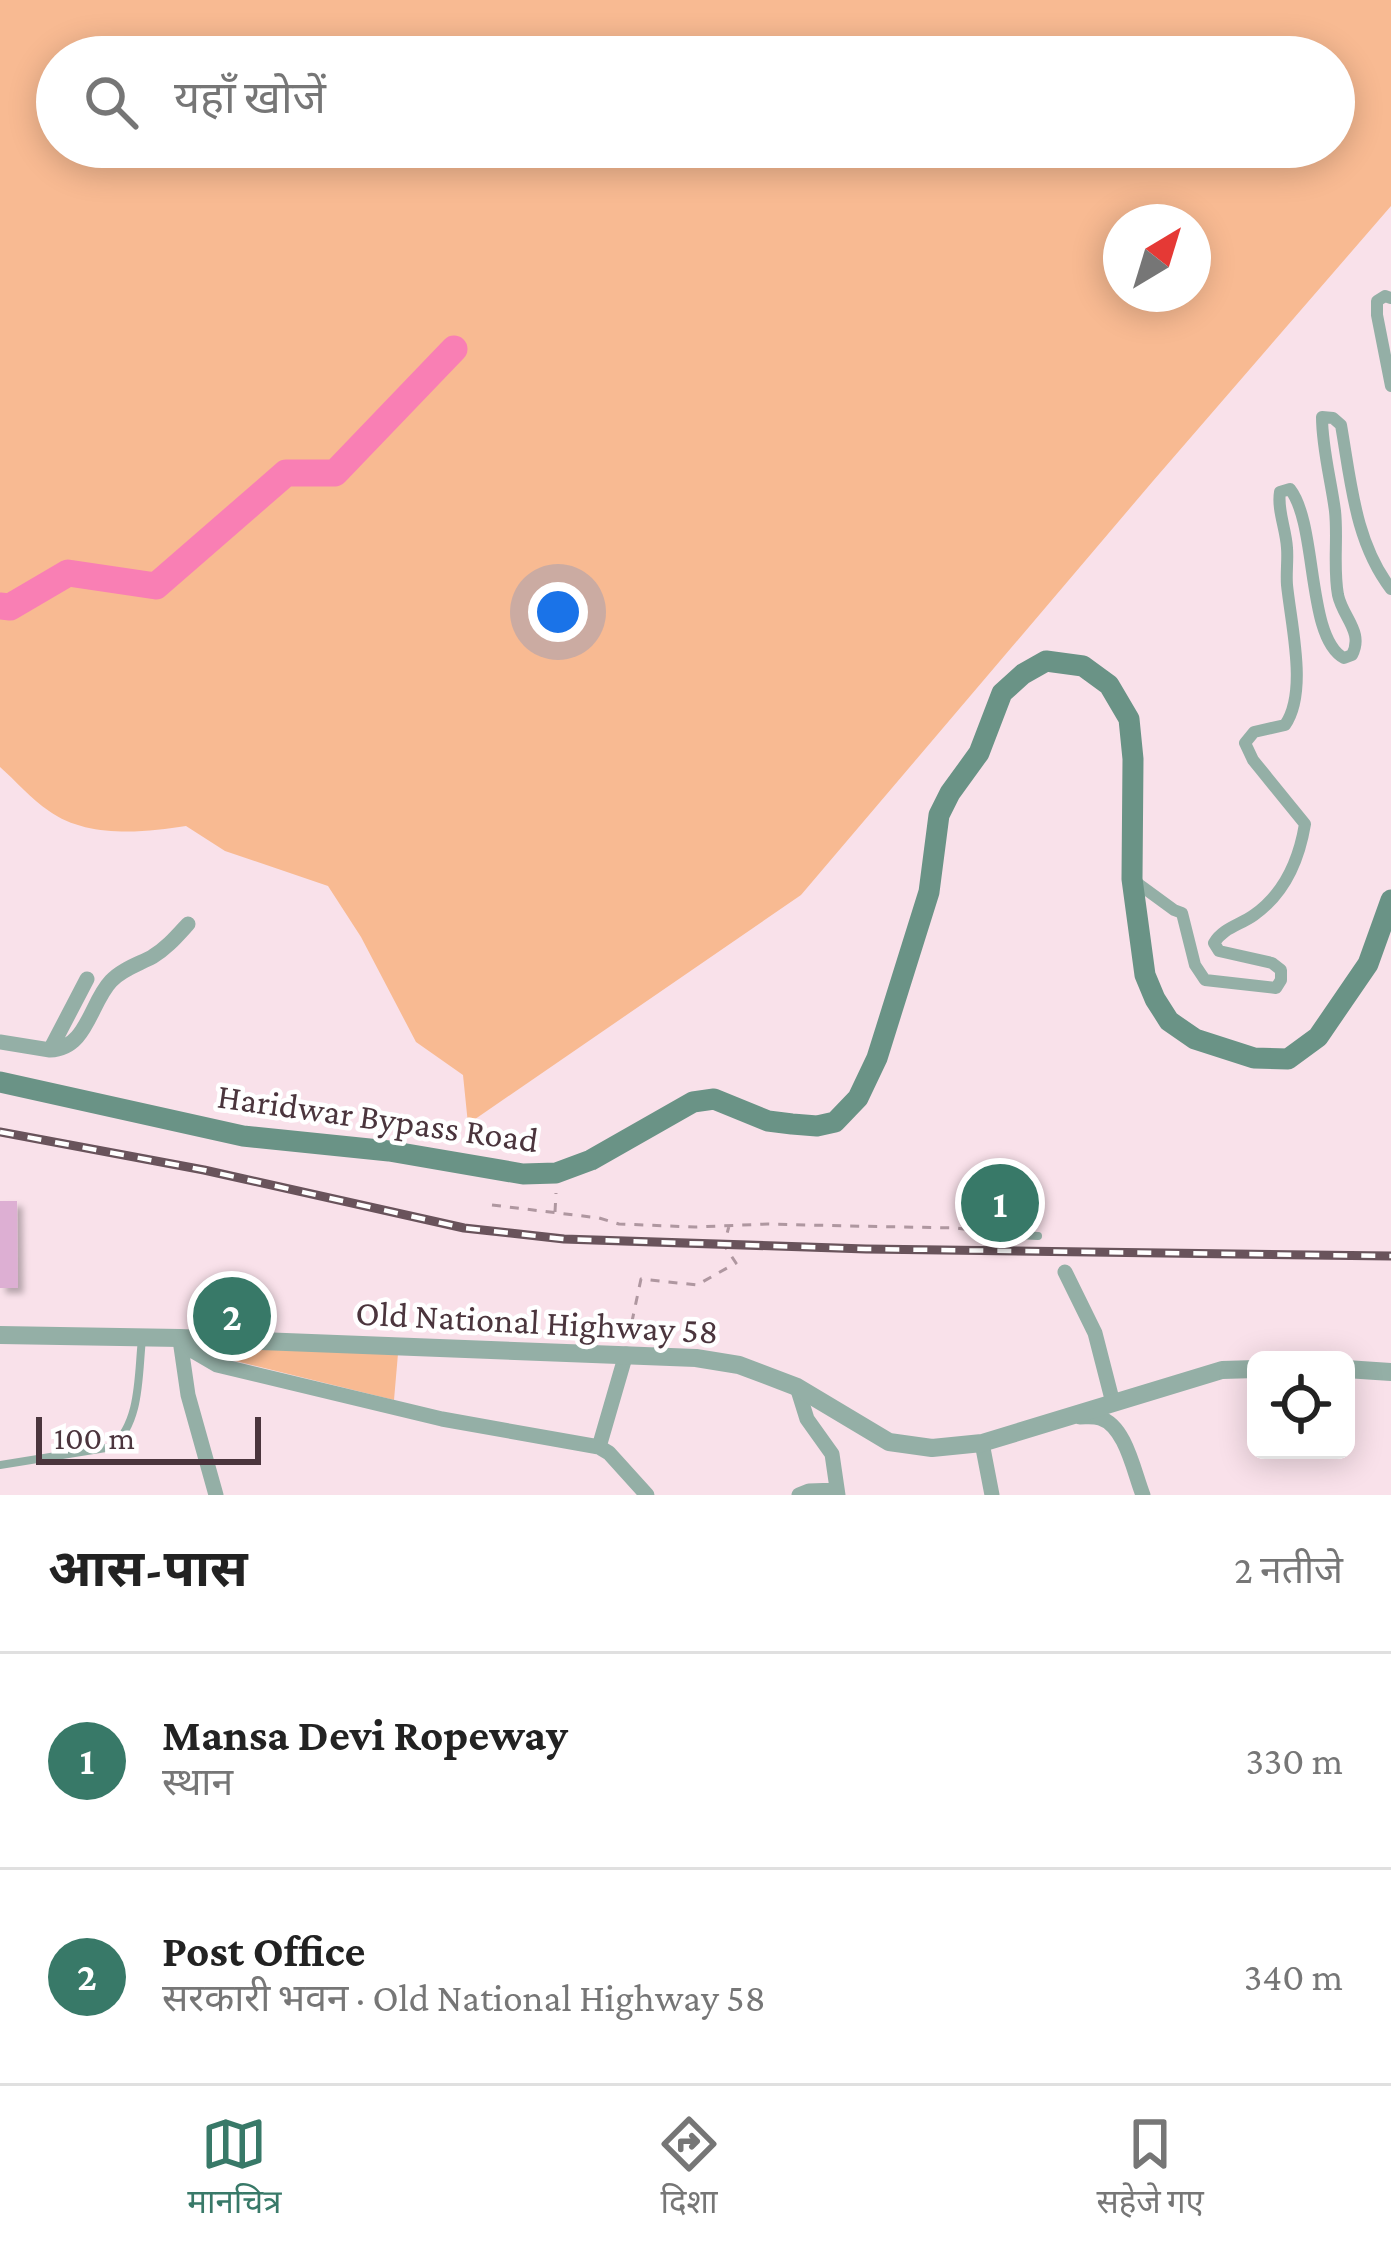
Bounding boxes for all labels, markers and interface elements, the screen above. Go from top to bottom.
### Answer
search box [36,36,1355,168]
icon: search [78,69,144,135]
text: यहाँ खोजें [174,73,326,123]
north arrow [1103,204,1211,312]
your location [528,582,588,642]
street label: Haridwar Bypass Road [215,1076,541,1160]
pin: 1 [961,1158,1039,1248]
pin: 2 [193,1271,271,1361]
street label: Old National Highway 58 [355,1293,719,1351]
map controls [1247,1351,1355,1459]
button: locate [1247,1351,1355,1459]
scale bar [36,1411,261,1464]
text: 100 m [54,1419,135,1456]
text: आस-पास [48,1540,248,1597]
text: 2 नतीजे [1234,1548,1343,1591]
text: Mansa Devi Ropeway [162,1710,568,1760]
text: 1 [80,1739,94,1782]
text: 330 m [1245,1739,1343,1782]
text: स्थान [162,1760,233,1803]
text: Post Office [162,1926,365,1976]
text: 2 [77,1955,97,1998]
text: 340 m [1244,1955,1343,1998]
text: सरकारी भवन · Old National Highway 58 [162,1976,766,2019]
tab: मानचित्र [187,2111,282,2226]
tab: दिशा [656,2111,722,2226]
tab: सहेजे गए [1096,2111,1204,2226]

